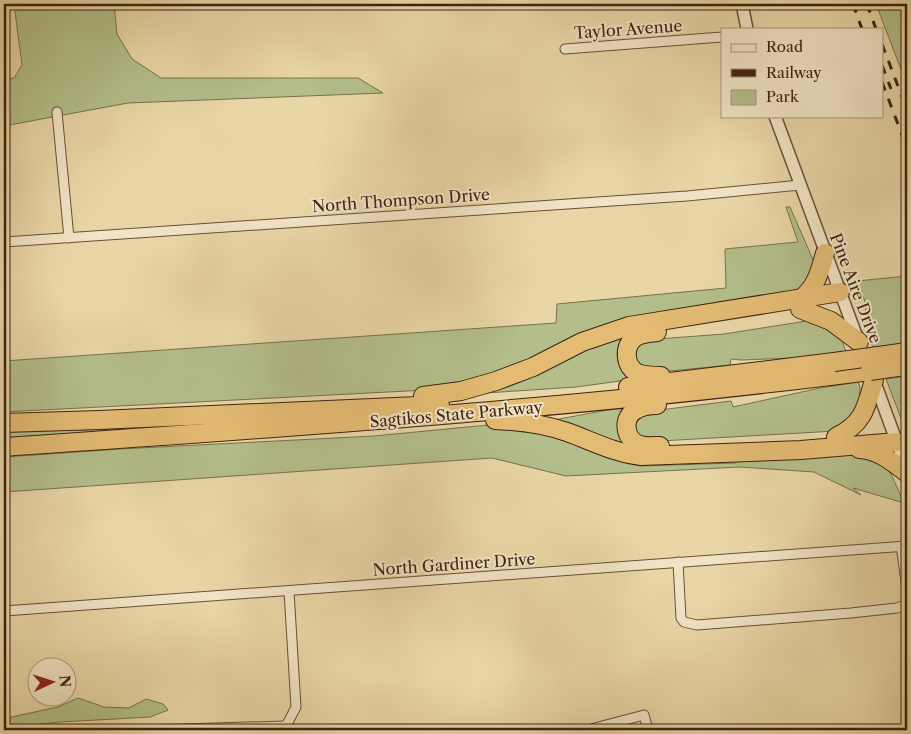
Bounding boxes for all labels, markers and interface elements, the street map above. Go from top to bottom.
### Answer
street label: Taylor Avenue [573,15,683,43]
legend [721,28,884,118]
text: Road [766,37,803,56]
text: Railway [766,63,822,82]
text: Park [766,87,800,106]
street label: North Thompson Drive [311,184,491,216]
street label: Pine Aire Drive [826,230,886,346]
street label: Sagtikos State Parkway [369,396,544,432]
street label: North Gardiner Drive [372,548,536,580]
north arrow [28,656,78,706]
text: N [56,674,74,688]

